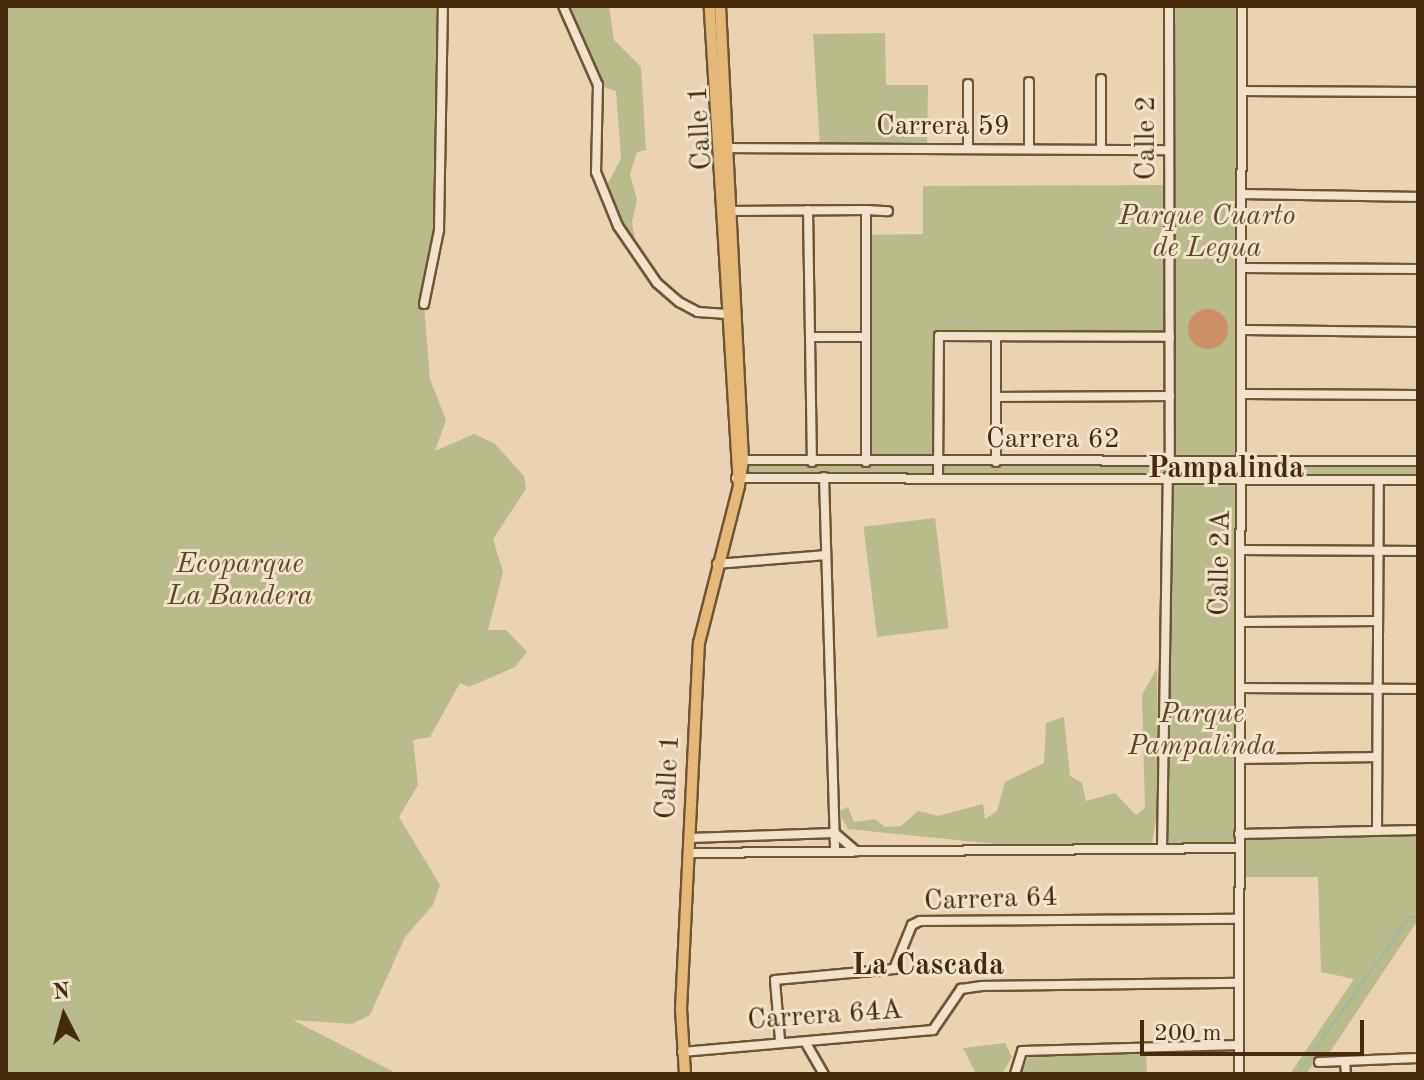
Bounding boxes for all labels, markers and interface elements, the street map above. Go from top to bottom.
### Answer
street label: Calle 1 [682,85,720,171]
street label: Calle 2 [1130,96,1164,180]
street label: Carrera 59 [876,110,1010,144]
park label: Parque Cuarto de Legua [1119,200,1295,266]
street label: Carrera 62 [986,423,1120,457]
district label: Pampalinda [1148,451,1304,487]
street label: Calle 2A [1203,510,1239,616]
park label: Ecoparque La Bandera [167,548,313,614]
park label: Parque Pampalinda [1128,698,1276,764]
street label: Calle 1 [650,734,688,820]
street label: Carrera 64 [923,881,1059,919]
district label: La Cascada [852,948,1004,984]
north arrow [24,976,104,1056]
text: N [52,980,71,1004]
street label: Carrera 64A [746,994,904,1038]
scale bar [1144,1004,1368,1054]
text: 200 m [1154,1022,1222,1046]

